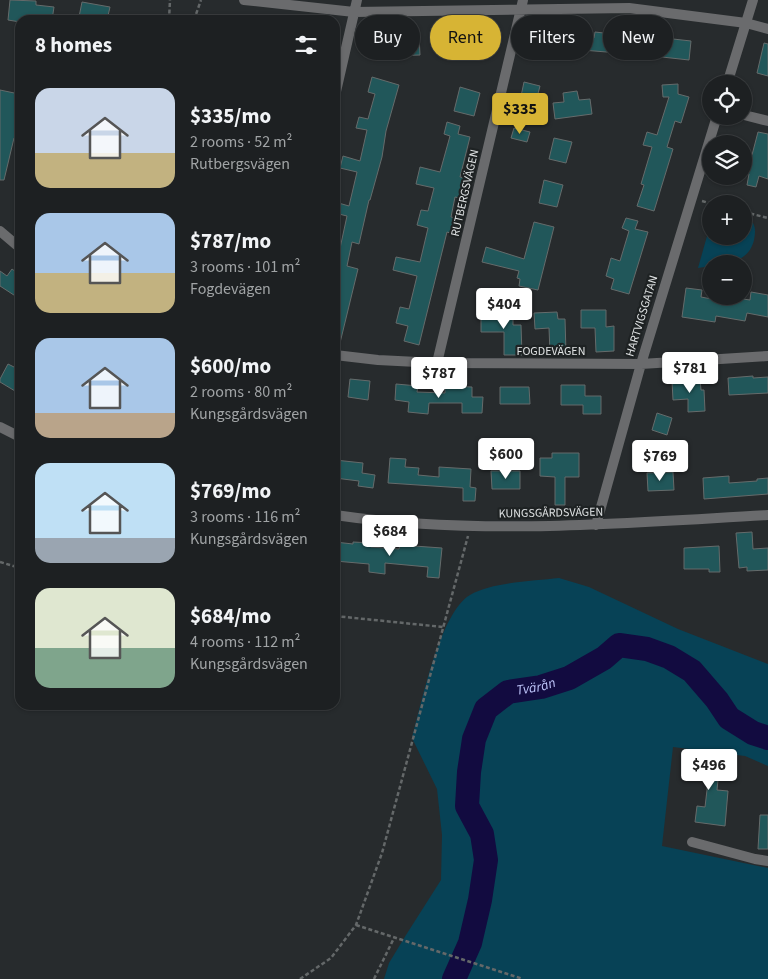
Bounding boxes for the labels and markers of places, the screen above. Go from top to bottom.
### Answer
pin: $335 [490,92,550,135]
pin: $404 [474,288,534,330]
pin: $781 [660,352,720,394]
pin: $787 [409,356,469,399]
pin: $600 [476,438,536,480]
pin: $769 [630,440,690,482]
pin: $684 [360,514,420,557]
pin: $496 [679,748,739,791]

